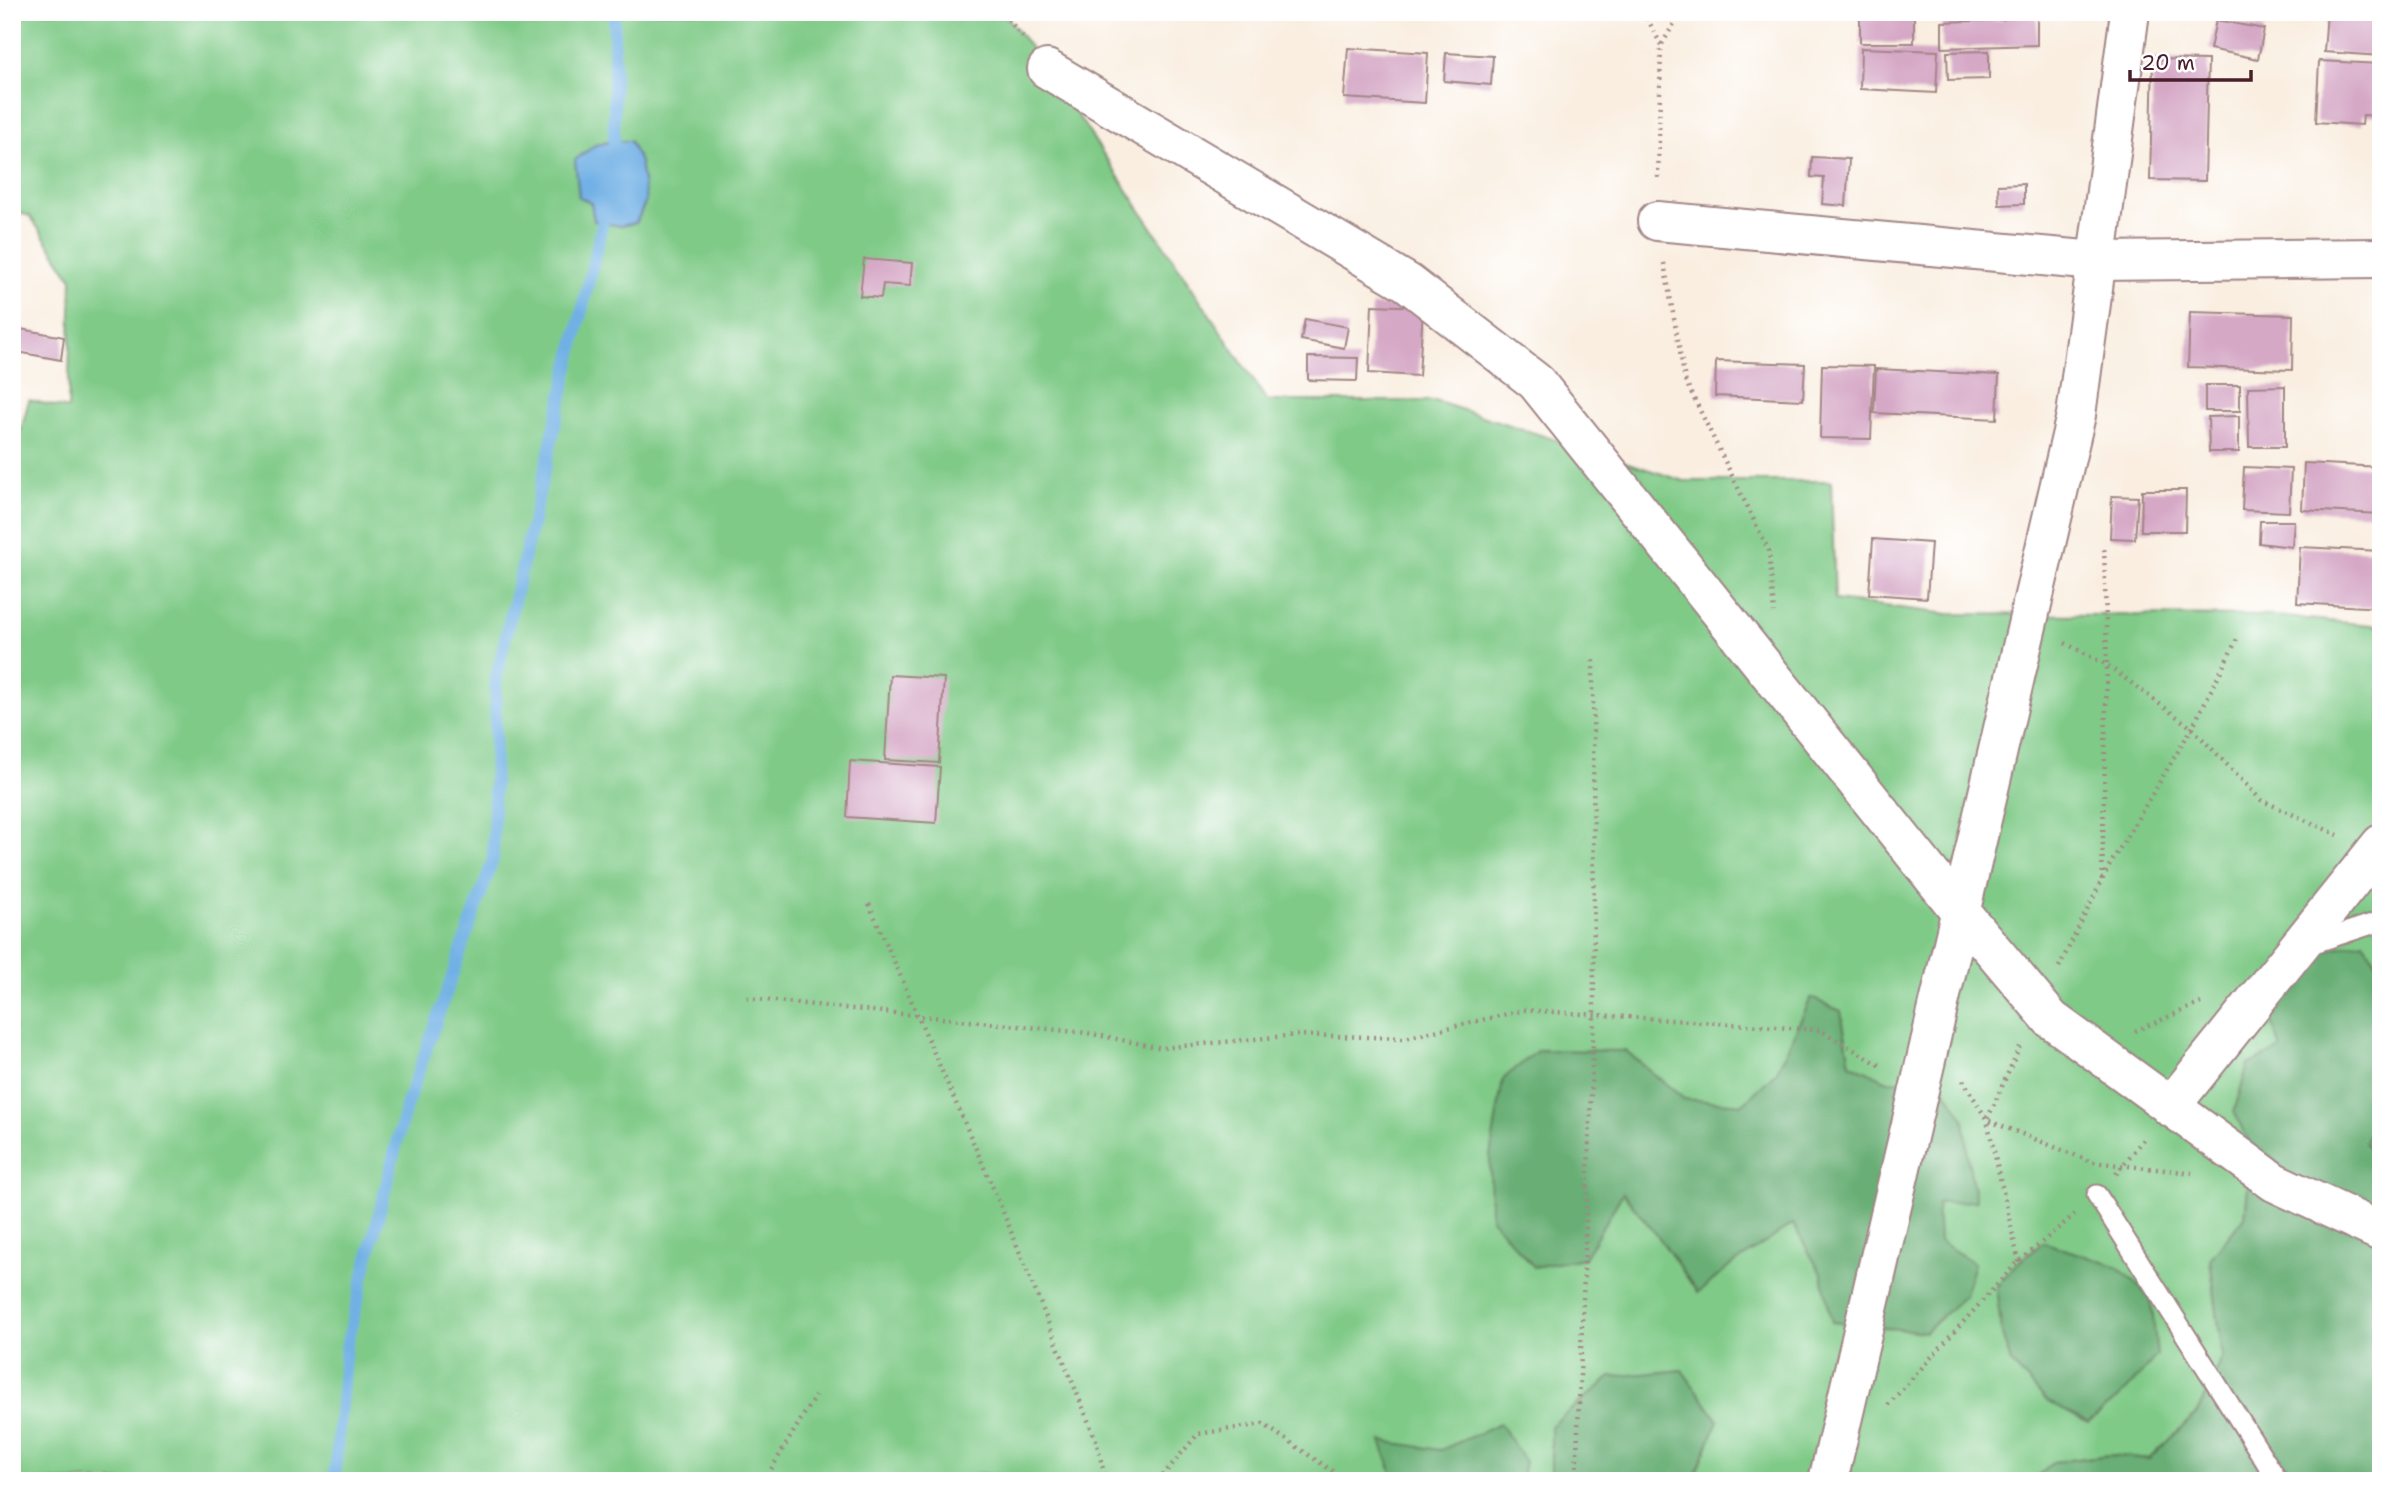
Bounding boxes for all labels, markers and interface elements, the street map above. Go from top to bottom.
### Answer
scale bar [2130,38,2251,82]
text: 20 m [2141,49,2195,77]

